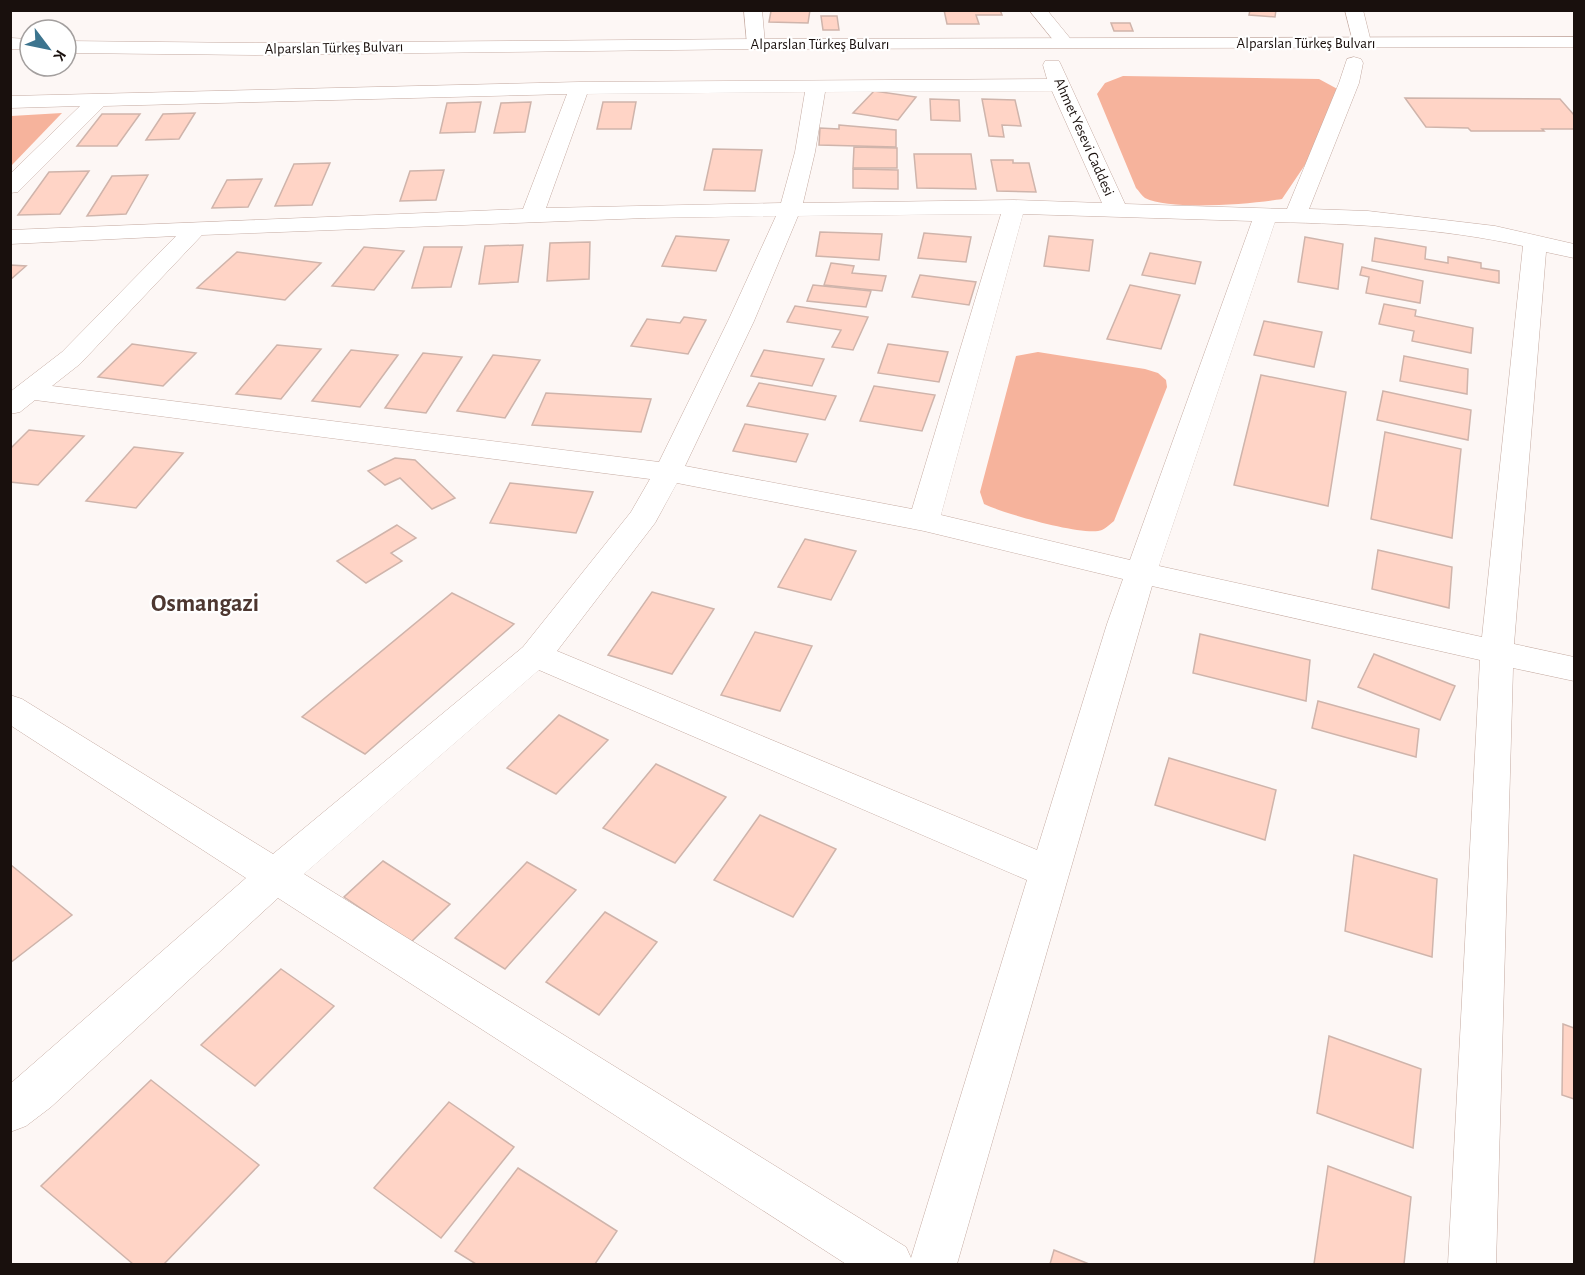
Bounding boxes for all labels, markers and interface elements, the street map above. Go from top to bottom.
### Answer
north arrow [18,18,78,78]
street label: Alparslan Türkeş Bulvarı [1237,36,1375,51]
street label: Alparslan Türkeş Bulvarı [751,37,889,52]
street label: Alparslan Türkeş Bulvarı [264,39,404,57]
text: K [50,47,69,64]
street label: Ahmet Yesevi Caddesi [1051,76,1117,198]
district label: Osmangazi [151,592,259,616]

